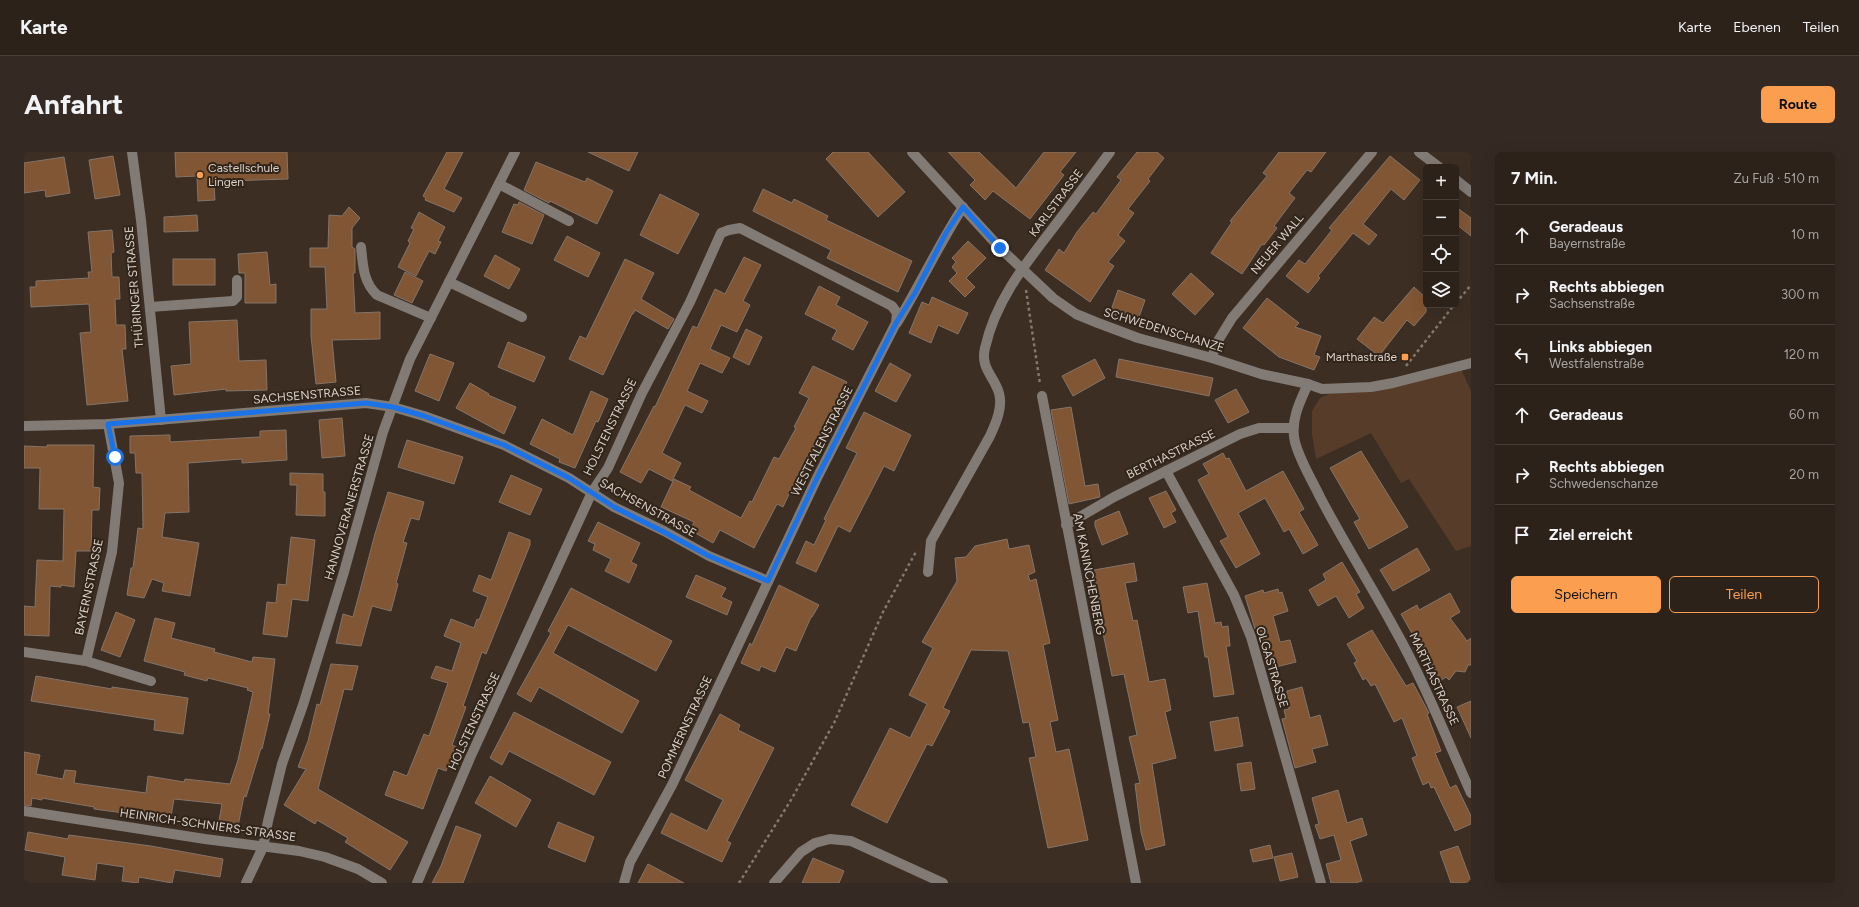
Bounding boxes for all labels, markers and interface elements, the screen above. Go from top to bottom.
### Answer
text: Karte [20,16,67,39]
text: Karte [1678,19,1711,36]
text: Ebenen [1733,19,1781,36]
text: Teilen [1803,19,1839,36]
button: Route [1761,86,1835,123]
text: Anfahrt [24,87,123,121]
place label: Castellschule Lingen [208,161,280,189]
map controls [1423,164,1459,308]
button: + [1423,164,1459,200]
street label: KARLSTRASSE [1026,167,1086,239]
text: 7 Min. [1511,168,1557,188]
marker: Castellschule Lingen [195,170,205,180]
text: Zu Fuß · 510 m [1734,171,1819,186]
button: − [1423,200,1459,236]
street label: NEUER WALL [1248,211,1307,277]
text: Geradeaus [1549,218,1623,236]
icon: ahead [1511,224,1533,246]
street label: THÜRINGER STRASSE [122,225,146,349]
text: 10 m [1791,227,1819,242]
button: locate [1423,236,1459,272]
text: Bayernstraße [1549,236,1625,251]
route end [991,239,1009,257]
button: layers [1423,272,1459,308]
text: Rechts abbiegen [1549,278,1664,296]
icon: right [1511,284,1533,306]
text: 300 m [1781,287,1819,302]
text: Sachsenstraße [1549,296,1635,311]
street label: SCHWEDENSCHANZE [1102,305,1226,355]
text: Links abbiegen [1549,338,1652,356]
icon: left [1511,344,1533,366]
text: 120 m [1784,347,1819,362]
place label: Marthastraße [1326,350,1397,364]
marker: Marthastraße [1400,352,1410,362]
text: Westfalenstraße [1549,356,1644,371]
street label: HOLSTENSTRASSE [580,376,640,478]
street label: SACHSENSTRASSE [253,383,361,407]
street label: WESTFALENSTRASSE [788,384,856,498]
icon: ahead [1511,404,1533,426]
text: Geradeaus [1549,406,1623,424]
text: 60 m [1789,407,1819,422]
street label: BERTHASTRASSE [1124,426,1218,482]
street label: HANNOVERANERSTRASSE [321,432,377,582]
route start [106,448,124,466]
text: Rechts abbiegen [1549,458,1664,476]
icon: right [1511,464,1533,486]
text: 20 m [1789,467,1819,482]
street label: SACHSENSTRASSE [597,476,699,540]
text: Schwedenschanze [1549,476,1658,491]
street label: AM KANINCHENBERG [1070,512,1108,636]
icon: arrive [1511,524,1533,546]
text: Ziel erreicht [1549,526,1633,544]
street label: BAYERNSTRASSE [72,538,106,636]
button: Speichern [1511,576,1661,613]
button: Teilen [1669,576,1819,613]
street label: OLGASTRASSE [1253,625,1291,709]
street label: MARTHASTRASSE [1406,630,1462,728]
street label: HOLSTENSTRASSE [445,670,503,772]
street label: POMMERNSTRASSE [655,673,715,781]
street label: HEINRICH-SCHNIERS-STRASSE [119,806,297,844]

